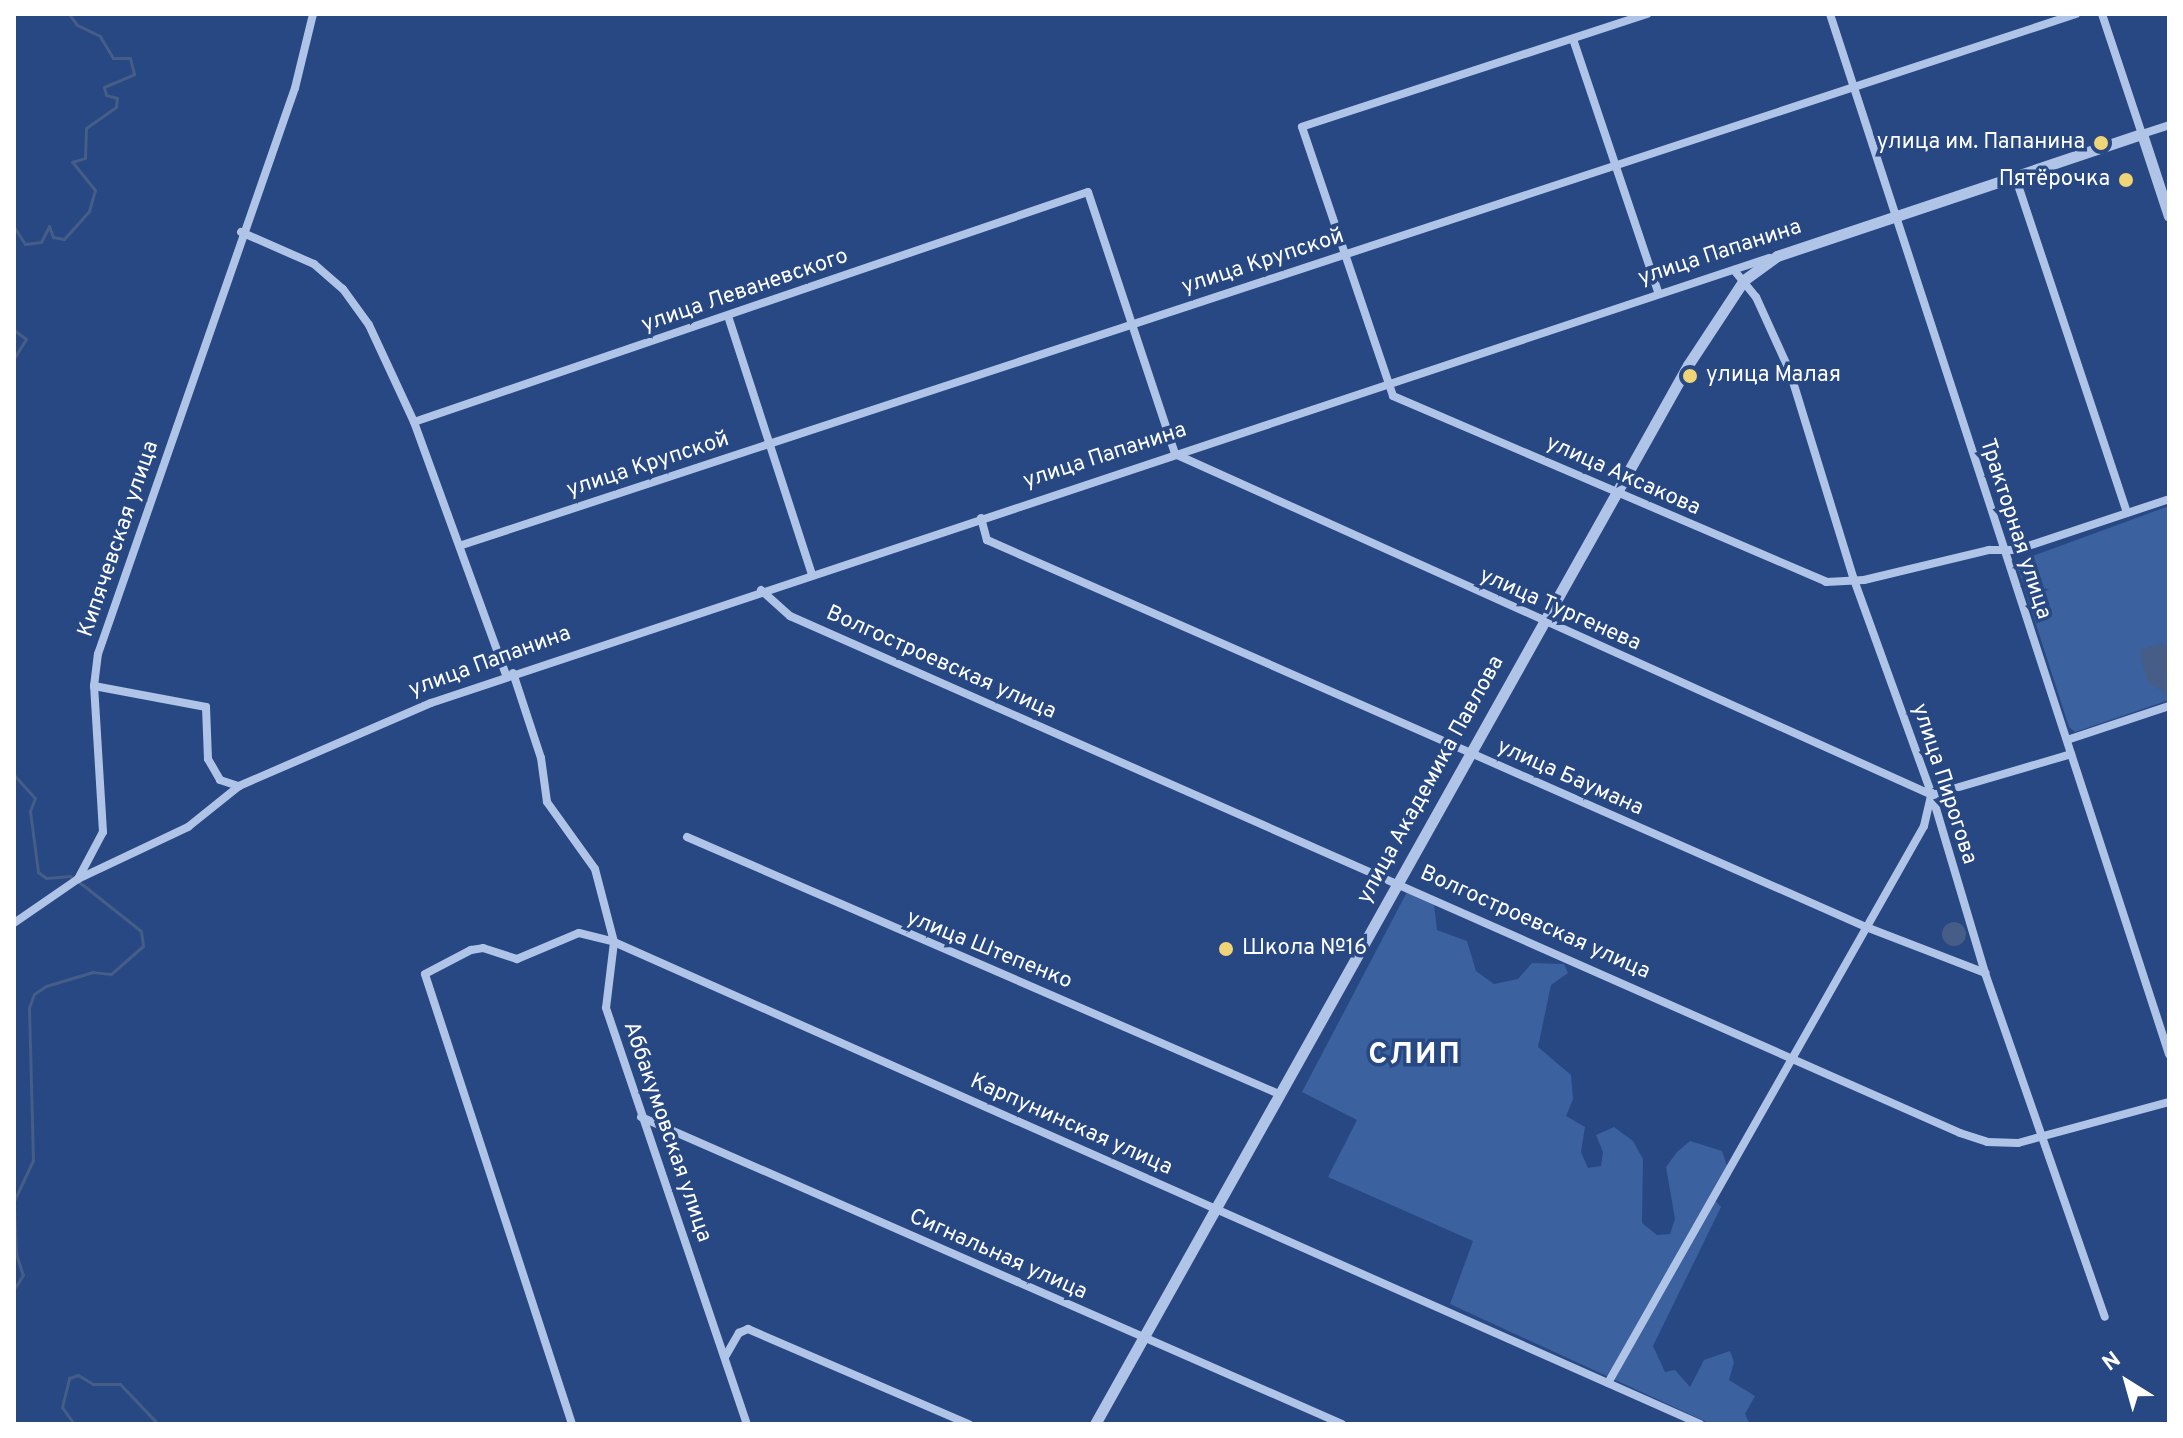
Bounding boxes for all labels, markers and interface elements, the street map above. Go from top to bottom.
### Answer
place label: улица им. Папанина [1877,130,2085,156]
marker: улица им. Папанина [2092,134,2110,152]
place label: Пятёрочка [1999,167,2110,193]
marker: Пятёрочка [2117,171,2135,189]
street label: улица Папанина [1635,214,1805,292]
street label: улица Крупской [1179,223,1347,301]
street label: улица Леваневского [638,243,852,339]
place label: улица Малая [1706,363,1841,389]
marker: улица Малая [1681,367,1699,385]
street label: улица Папанина [1020,417,1190,495]
street label: улица Крупской [564,426,732,504]
street label: улица Аксакова [1541,430,1705,522]
street label: Тракторная улица [1973,435,2057,623]
street label: Кипячевская улица [73,437,165,641]
street label: улица Тургенева [1475,562,1645,658]
street label: Волгостроевская улица [822,600,1060,726]
street label: улица Папанина [406,620,574,704]
street label: улица Академика Павлова [1352,651,1510,909]
street label: улица Пирогова [1906,700,1982,868]
street label: улица Баумана [1493,734,1647,822]
street label: Волгостроевская улица [1416,860,1654,986]
street label: улица Штепенко [902,905,1076,995]
place label: Школа №16 [1242,936,1367,962]
marker: Школа №16 [1217,940,1235,958]
street label: Аббакумовская улица [617,1018,717,1246]
district label: СЛИП [1368,1038,1462,1074]
street label: Карпунинская улица [966,1068,1176,1182]
street label: Сигнальная улица [905,1204,1091,1306]
north arrow [2087,1342,2167,1422]
text: N [2098,1347,2127,1378]

